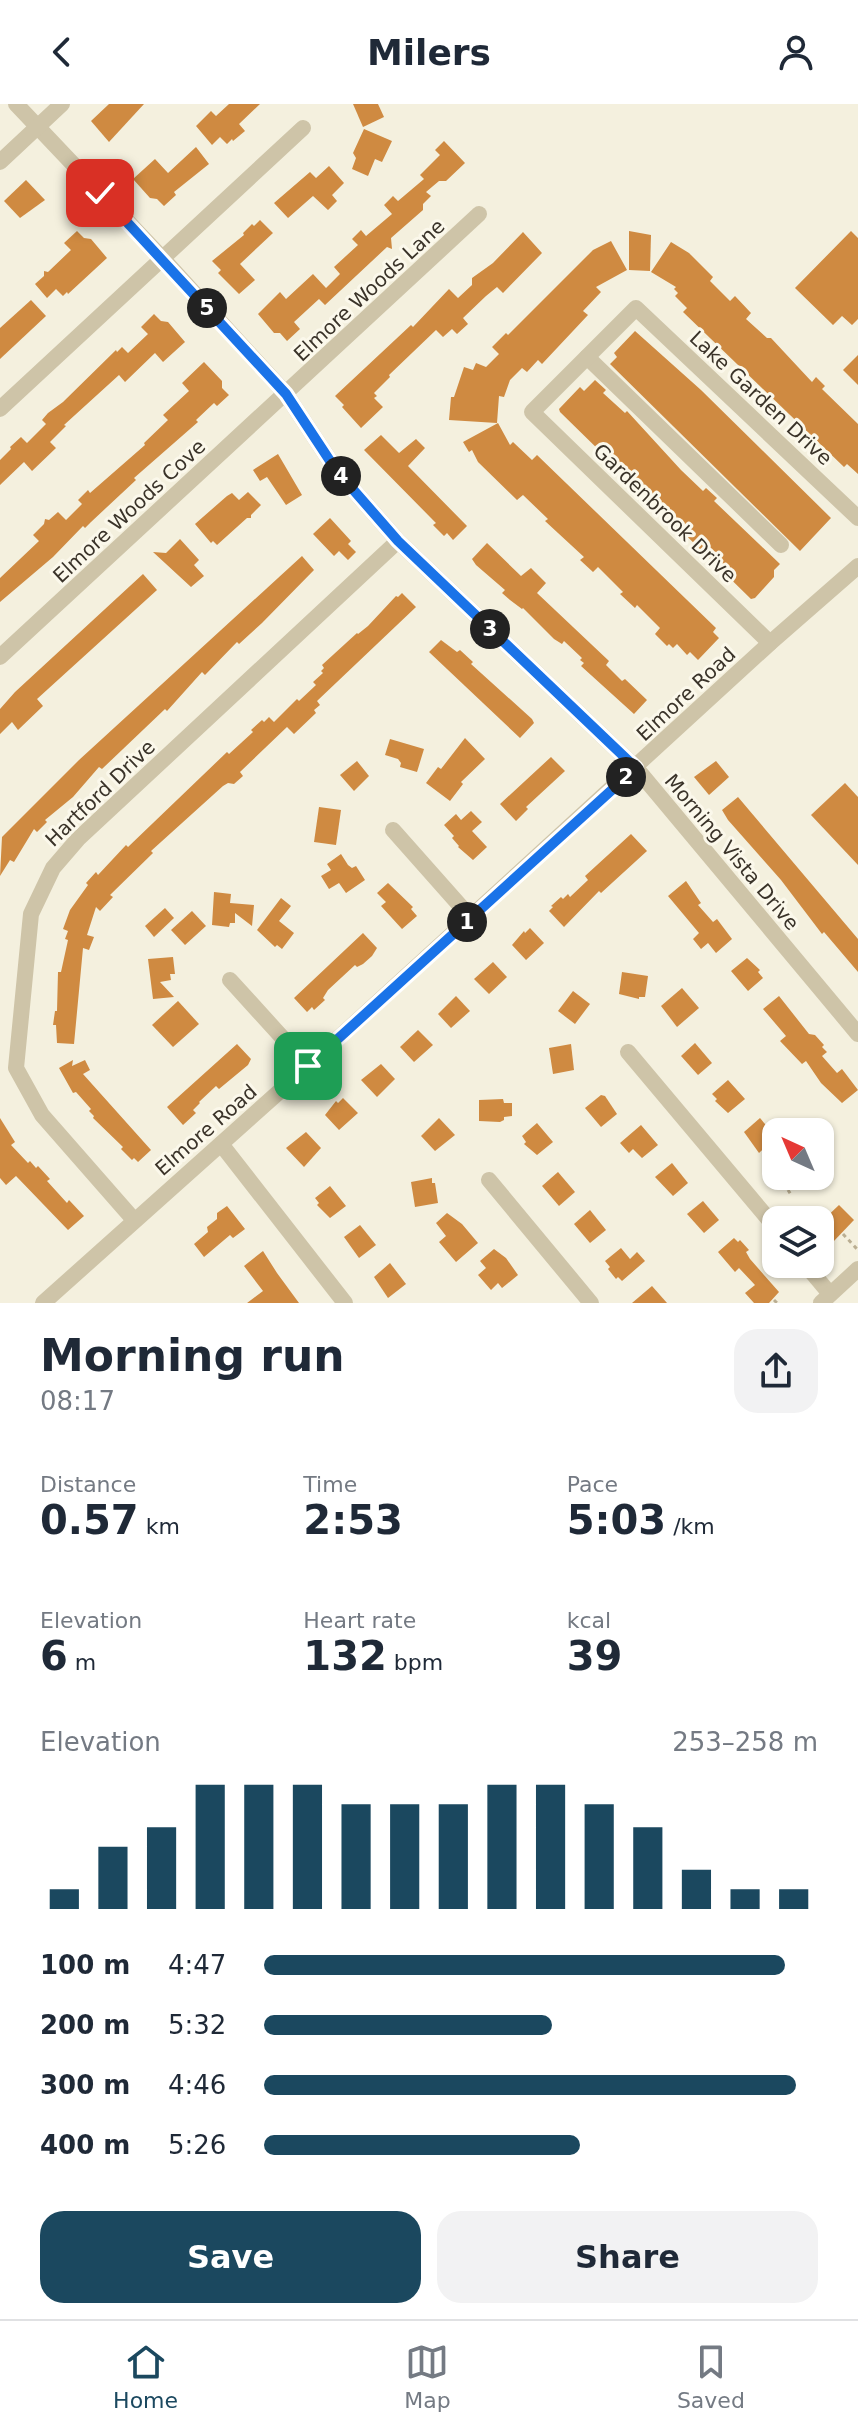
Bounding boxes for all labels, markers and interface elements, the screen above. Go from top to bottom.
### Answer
icon: back [40,30,84,74]
icon: person [774,30,818,74]
text: Milers [367,32,491,73]
pin [66,159,134,227]
icon: check [78,171,122,215]
street label: Elmore Woods Lane [289,214,449,366]
pin: 5 [187,288,227,328]
text: 5 [199,295,215,320]
street label: Lake Garden Drive [685,326,837,470]
street label: Elmore Woods Cove [48,434,210,588]
street label: Gardenbrook Drive [589,439,741,587]
pin: 4 [321,456,361,496]
text: 4 [333,463,349,488]
pin: 3 [470,609,510,649]
text: 3 [482,616,498,641]
street label: Elmore Road [632,642,740,746]
street label: Hartford Drive [40,735,160,851]
pin: 2 [606,757,646,797]
text: 2 [618,764,634,789]
street label: Morning Vista Drive [660,769,804,935]
pin: 1 [447,902,487,942]
text: 1 [459,909,475,934]
pin [274,1032,342,1100]
icon: arrive [286,1044,330,1088]
street label: Elmore Road [150,1079,262,1181]
north arrow [762,1118,834,1190]
map controls [762,1118,834,1278]
button: layers [762,1206,834,1278]
button: share [734,1329,818,1413]
text: Morning run [40,1330,345,1381]
text: 08:17 [40,1386,115,1416]
text: Distance [40,1472,136,1497]
text: Time [303,1472,357,1497]
text: Pace [567,1472,618,1497]
text: 0.57 [40,1497,139,1543]
text: 2:53 [303,1497,403,1543]
text: 5:03 [567,1497,666,1543]
text: km [139,1514,180,1539]
text: /km [666,1514,715,1539]
text: Elevation [40,1608,142,1633]
text: Heart rate [303,1608,416,1633]
text: kcal [567,1608,611,1633]
text: 6 [40,1633,68,1679]
text: 132 [303,1633,387,1679]
text: 39 [567,1633,622,1679]
text: m [68,1650,96,1675]
text: bpm [387,1650,443,1675]
text: Elevation [40,1727,161,1757]
text: 253–258 m [672,1727,818,1757]
text: 100 m [40,1950,130,1980]
text: 4:47 [168,1950,226,1980]
text: 200 m [40,2010,130,2040]
text: 5:32 [168,2010,226,2040]
text: 300 m [40,2070,130,2100]
text: 4:46 [168,2070,226,2100]
text: 400 m [40,2130,130,2160]
text: 5:26 [168,2130,226,2160]
button: Save [40,2211,421,2303]
button: Share [437,2211,818,2303]
tab: Home [113,2340,178,2413]
tab: Map [404,2340,451,2413]
tab: Saved [677,2340,745,2413]

